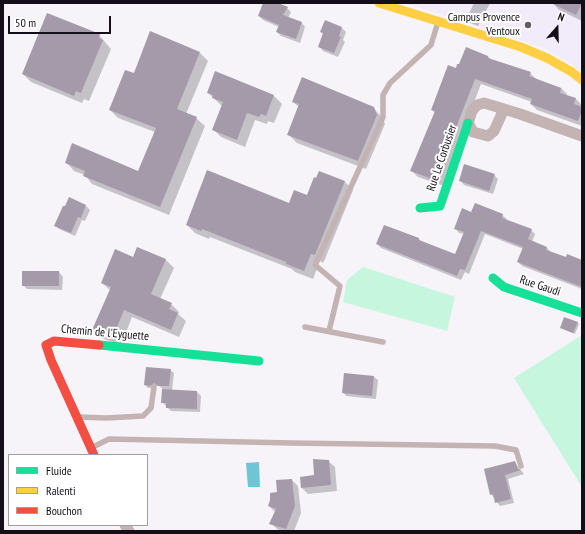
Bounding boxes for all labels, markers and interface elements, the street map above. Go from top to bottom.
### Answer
scale bar [10,8,113,34]
north arrow [537,8,577,48]
text: N [556,9,566,24]
place label: Campus Provence Ventoux [448,11,520,39]
text: 50 m [15,15,36,30]
marker: Campus Provence Ventoux [523,20,533,30]
street label: Rue Le Corbusier [424,123,460,193]
street label: Rue Gaudi [518,273,562,299]
street label: Chemin de l'Eyguette [60,322,150,344]
legend [8,454,148,526]
text: Fluide [46,463,72,478]
text: Ralenti [46,483,75,498]
text: Bouchon [46,503,82,518]

